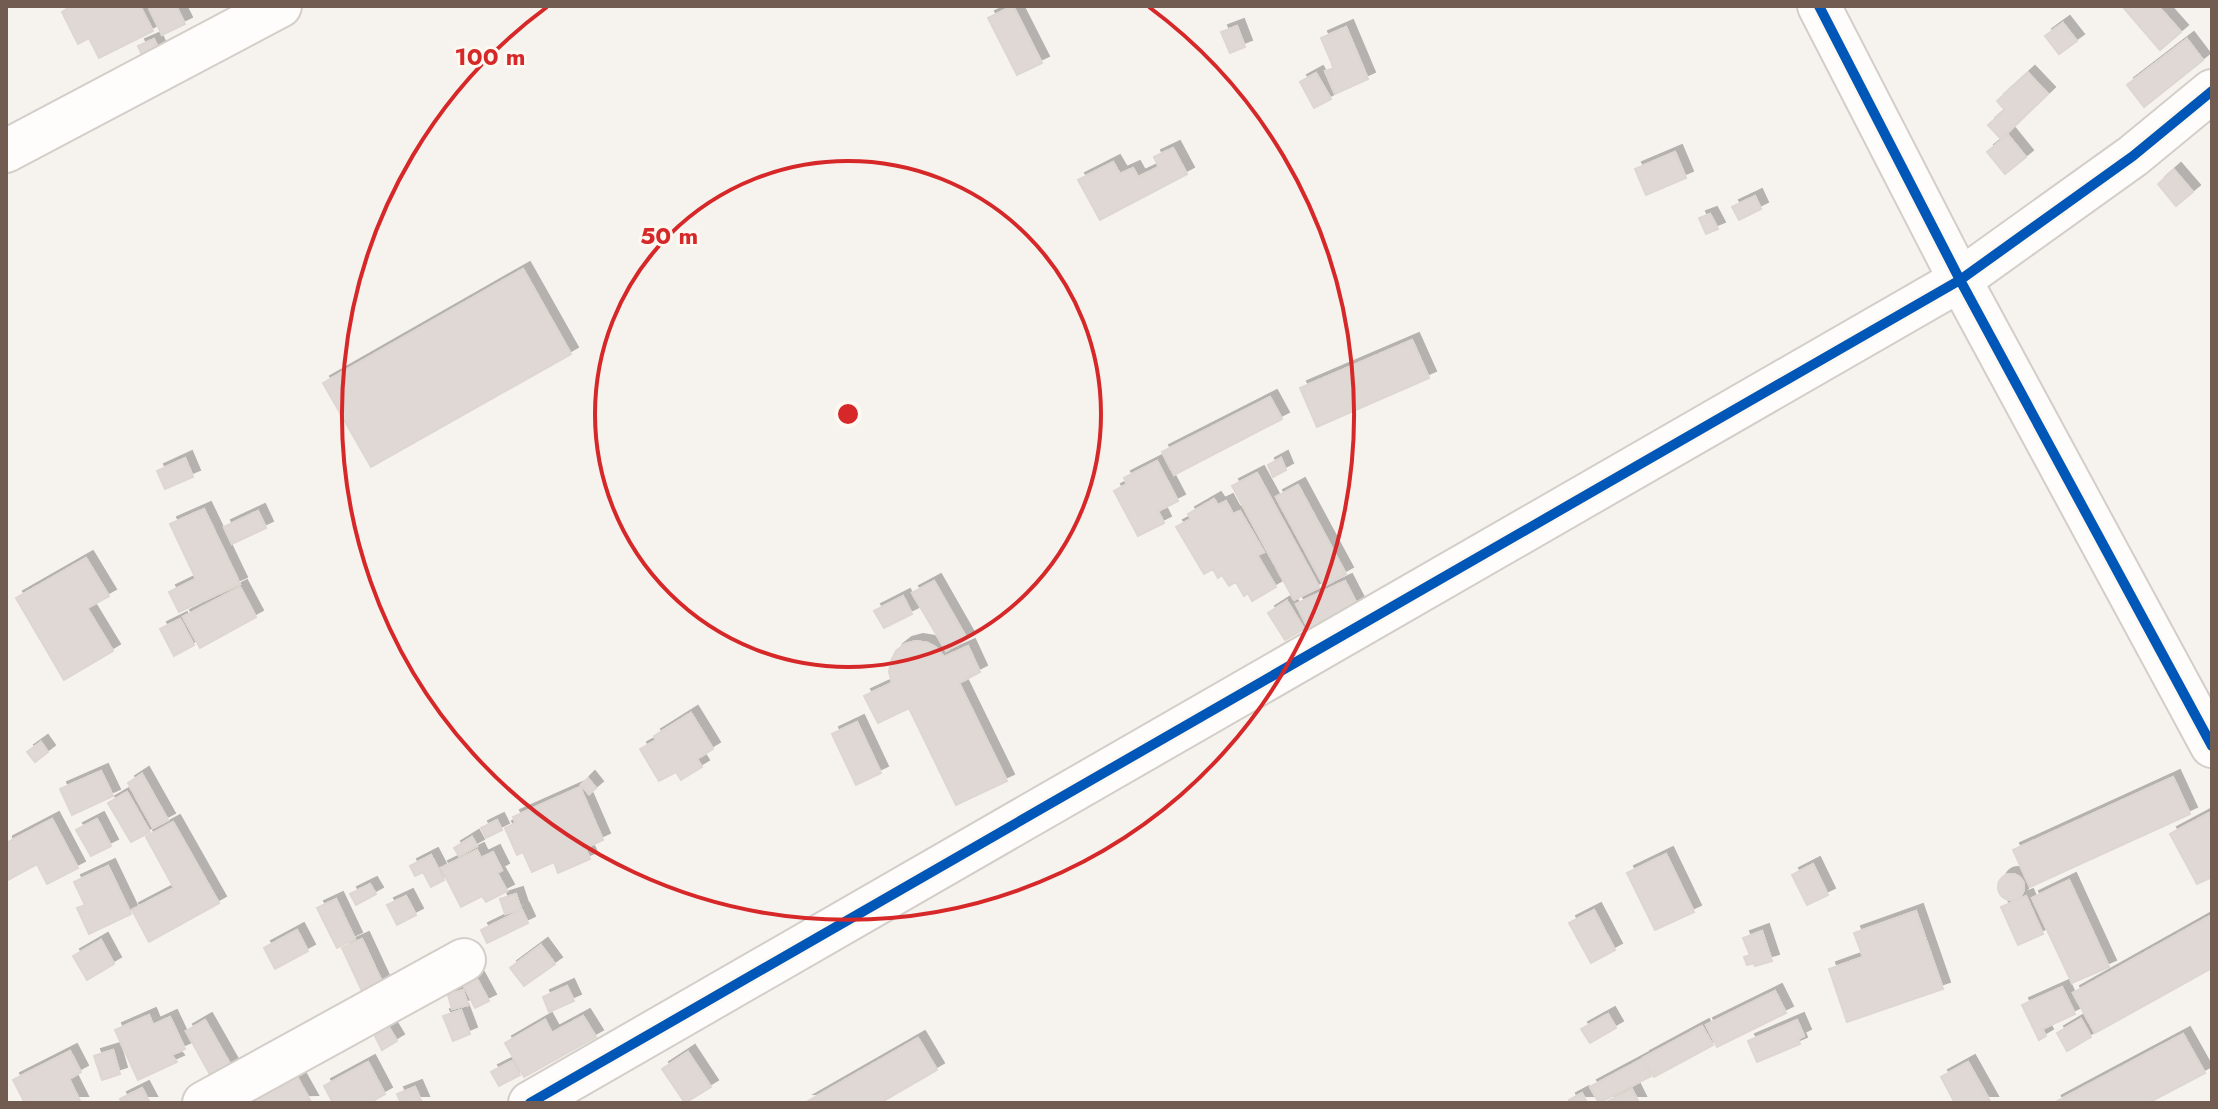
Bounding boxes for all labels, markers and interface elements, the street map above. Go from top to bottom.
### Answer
text: 100 m [455,39,525,74]
text: 50 m [640,218,698,253]
centre of rings [834,400,862,428]

